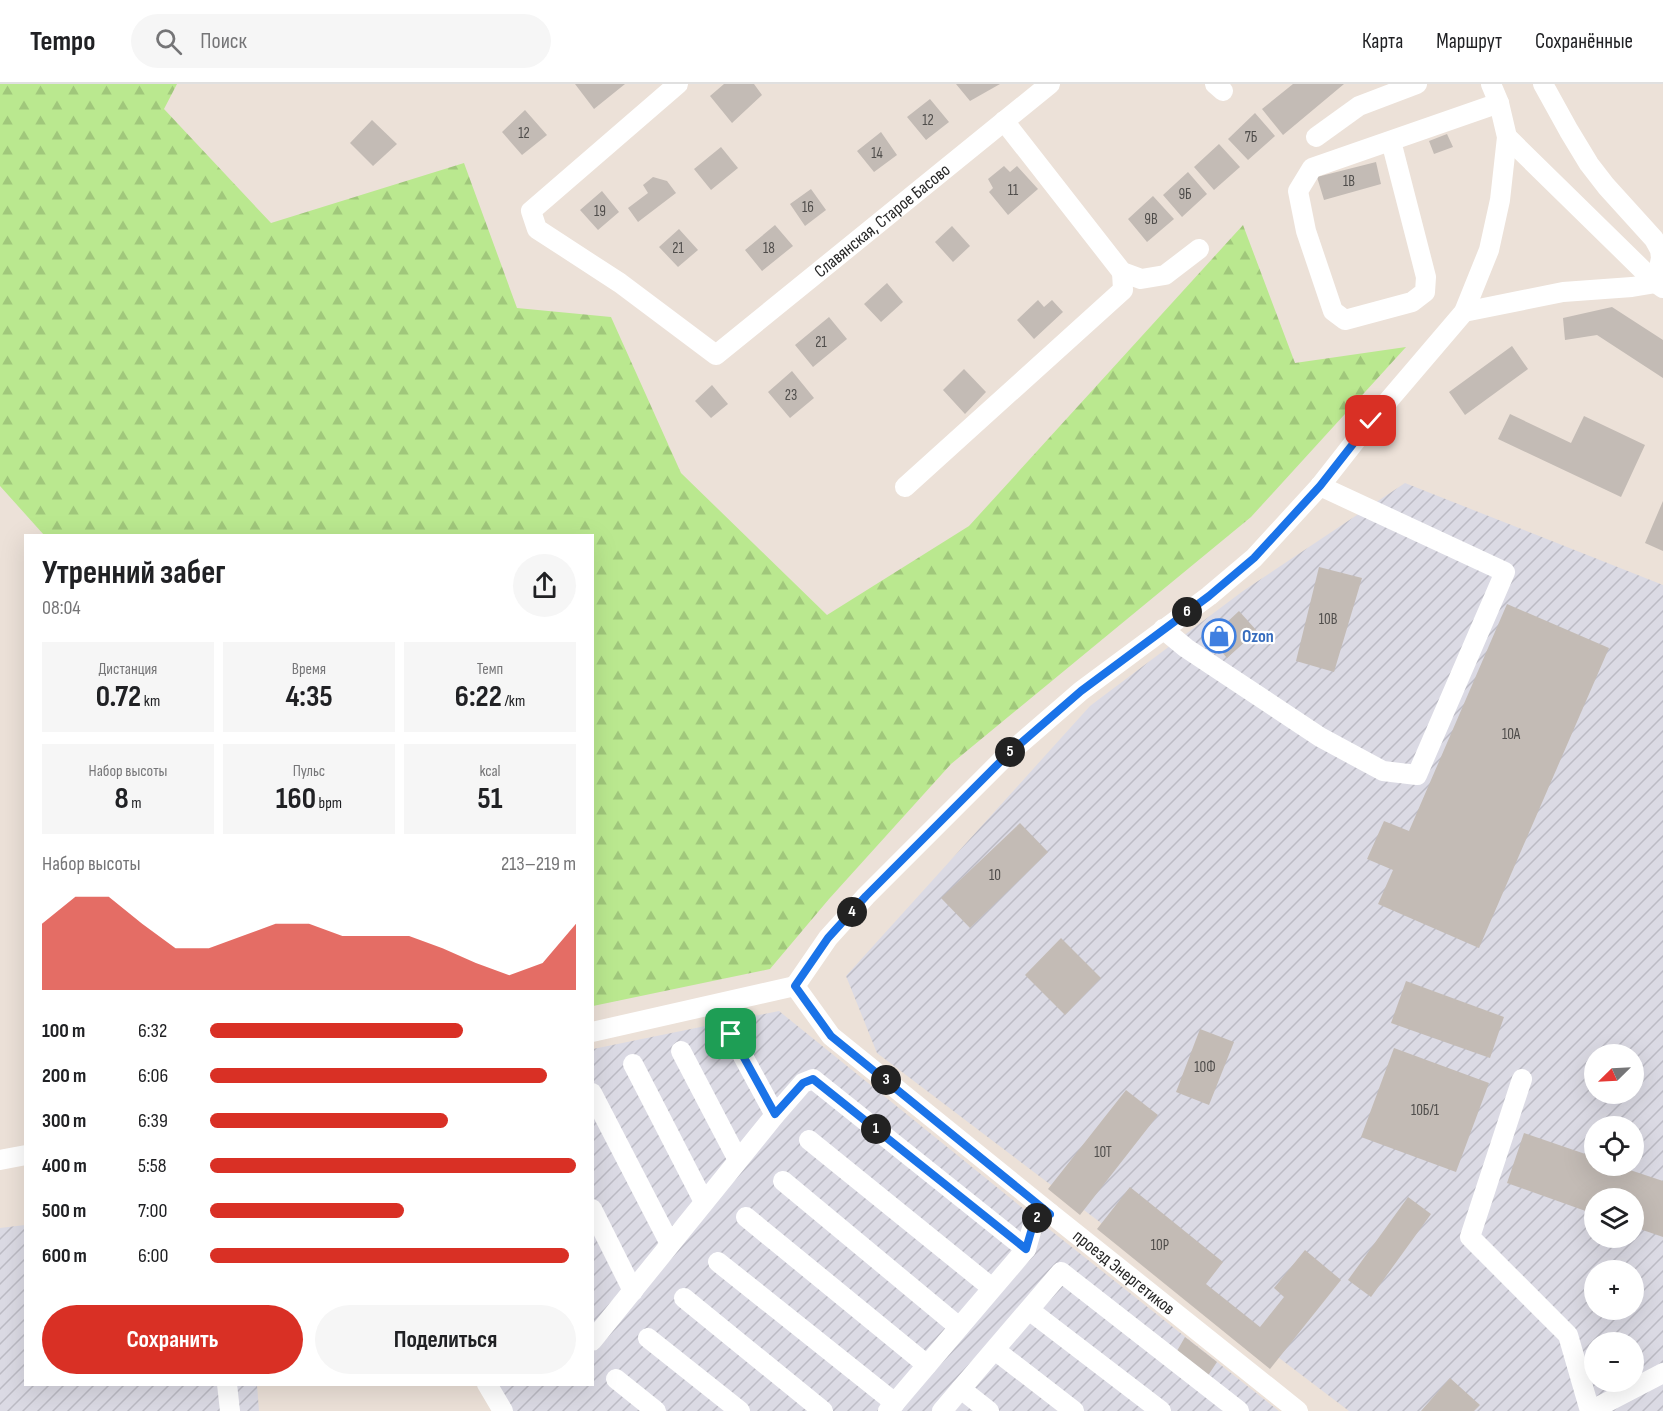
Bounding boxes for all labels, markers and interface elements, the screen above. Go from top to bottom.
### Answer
search box [131,14,551,68]
text: Tempo [30,25,95,58]
icon: search [152,25,185,58]
text: Поиск [200,28,247,55]
text: Карта [1362,29,1403,54]
text: Маршрут [1436,29,1502,54]
text: Сохранённые [1535,29,1633,54]
house number: 12 [922,111,934,130]
house number: 12 [518,124,530,143]
house number: 7Б [1245,128,1258,147]
house number: 14 [871,144,883,163]
street label: Славянская, Старое Басово [810,159,955,282]
house number: 1В [1343,172,1355,191]
house number: 11 [1008,181,1019,200]
house number: 9Б [1178,185,1192,204]
house number: 16 [802,198,814,217]
house number: 19 [594,202,606,221]
house number: 9В [1144,210,1158,229]
house number: 21 [672,239,684,258]
house number: 18 [763,239,775,258]
house number: 21 [815,333,827,352]
house number: 23 [785,386,797,405]
pin [1345,395,1396,446]
icon: check [1354,404,1387,437]
text: Утренний забег [42,553,226,593]
button: share [513,554,576,617]
text: 08:04 [42,596,81,620]
pin: 6 [1172,597,1202,627]
text: 6 [1183,602,1191,621]
house number: 10В [1319,610,1338,629]
shop icon: Ozon [1201,618,1237,654]
place label: Ozon [1242,626,1274,647]
text: Дистанция [99,660,157,679]
text: Время [292,660,326,679]
text: Темп [477,660,503,679]
text: 0.72 [96,679,141,715]
text: 4:35 [285,679,333,715]
text: 6:22 [455,679,502,715]
text: km [141,692,160,711]
text: /km [502,692,525,711]
house number: 10А [1502,725,1521,744]
pin: 5 [995,737,1025,767]
text: 5 [1006,742,1014,761]
text: Набор высоты [89,762,167,781]
text: Пульс [293,762,325,781]
text: kcal [479,762,501,781]
text: 8 [115,781,129,817]
text: 160 [276,781,316,817]
text: 51 [478,781,502,817]
text: m [129,794,142,813]
text: bpm [316,794,342,813]
text: Набор высоты [42,852,141,876]
text: 213–219 m [501,852,576,876]
house number: 10 [989,866,1001,885]
pin: 4 [837,897,867,927]
text: 4 [848,902,856,921]
pin [705,1008,756,1059]
icon: arrive [714,1017,747,1050]
text: 100 m [42,1019,85,1043]
text: 6:32 [138,1019,167,1043]
north arrow [1584,1044,1644,1104]
map controls [1584,1044,1644,1392]
house number: 10Ф [1194,1058,1216,1077]
text: 200 m [42,1064,86,1088]
text: 6:06 [138,1064,168,1088]
pin: 3 [871,1065,901,1095]
text: 3 [882,1070,890,1089]
house number: 10Б/1 [1411,1101,1440,1120]
text: 300 m [42,1109,86,1133]
text: 6:39 [138,1109,168,1133]
pin: 1 [861,1114,891,1144]
button: locate [1584,1116,1644,1176]
text: 1 [873,1119,879,1138]
house number: 10Т [1094,1143,1112,1162]
text: 400 m [42,1154,87,1178]
text: 5:58 [138,1154,167,1178]
button: layers [1584,1188,1644,1248]
text: 500 m [42,1199,86,1223]
text: 7:00 [138,1199,167,1223]
pin: 2 [1022,1203,1052,1233]
text: 2 [1033,1208,1041,1227]
street label: проезд Энергетиков [1069,1226,1179,1320]
house number: 10Р [1151,1236,1169,1255]
text: 600 m [42,1244,87,1268]
text: 6:00 [138,1244,168,1268]
button: + [1584,1260,1644,1320]
button: Сохранить [42,1305,303,1374]
button: Поделиться [315,1305,576,1374]
button: − [1584,1332,1644,1392]

